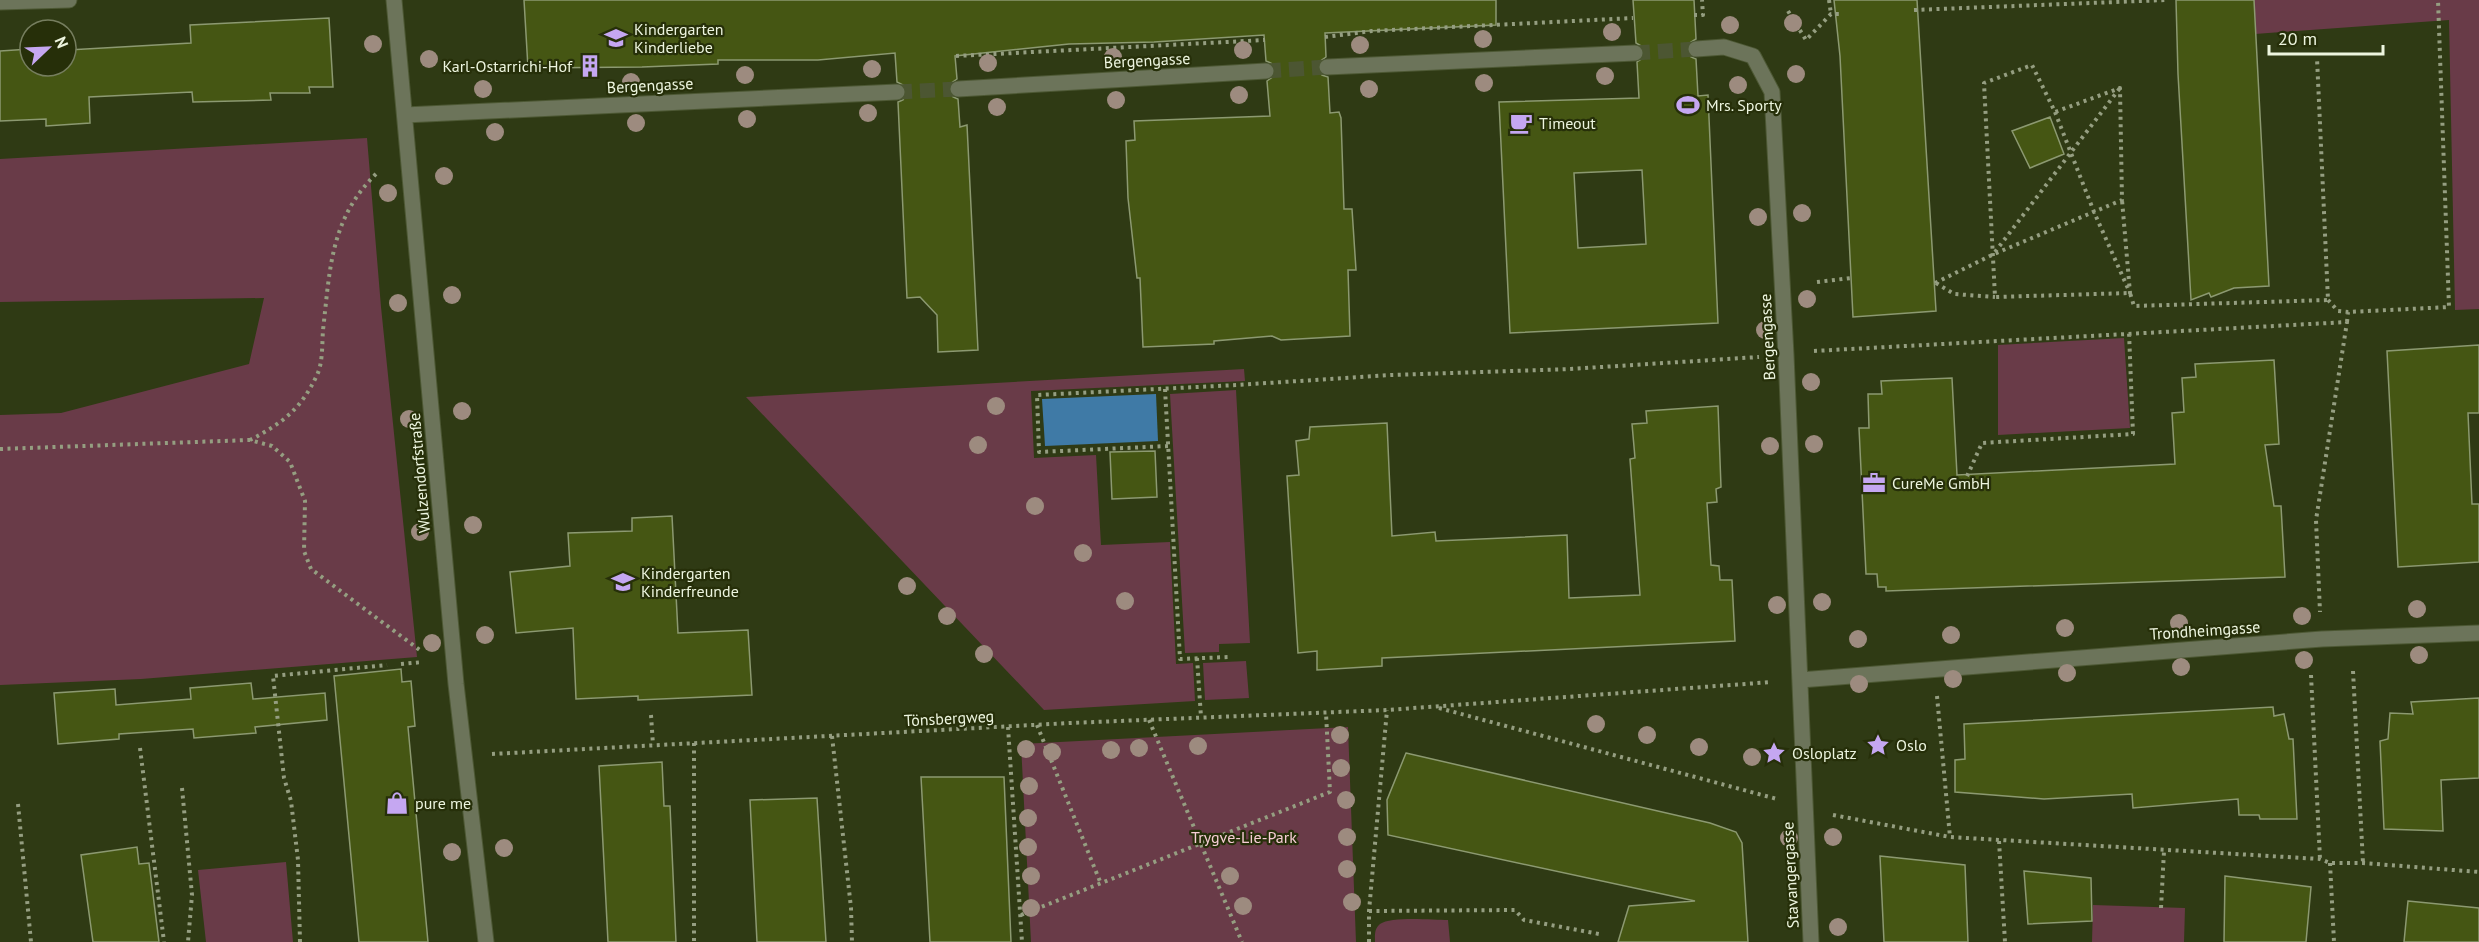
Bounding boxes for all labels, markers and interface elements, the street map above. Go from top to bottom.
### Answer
north arrow [18,18,78,78]
scale bar [2269,18,2383,56]
place label: Kindergarten Kinderliebe [634,19,724,57]
school or university icon: Kindergarten Kinderliebe [603,25,629,51]
text: 20 m [2278,27,2317,50]
text: N [51,33,73,51]
street label: Bergengasse [1103,48,1191,72]
building icon: Karl-Ostarrichi-Hof [577,53,603,79]
place label: Karl-Ostarrichi-Hof [442,56,573,76]
street label: Bergengasse [606,73,694,97]
sports icon: Mrs. Sporty [1675,92,1701,118]
place label: Mrs. Sporty [1706,95,1782,115]
cafe icon: Timeout [1508,110,1534,136]
place label: Timeout [1539,113,1596,133]
street label: Bergengasse [1755,293,1779,381]
street label: Wulzendorfstraße [404,412,434,534]
office icon: CureMe GmbH [1861,470,1887,496]
place label: CureMe GmbH [1892,473,1990,493]
place label: Kindergarten Kinderfreunde [641,563,739,601]
school or university icon: Kindergarten Kinderfreunde [610,569,636,595]
street label: Trondheimgasse [2149,616,2261,644]
street label: Tönsbergweg [903,706,995,730]
place icon: Oslo [1865,732,1891,758]
place label: Oslo [1896,735,1927,755]
place icon: Osloplatz [1761,740,1787,766]
place label: Osloplatz [1792,743,1857,763]
shop icon: pure me [384,790,410,816]
place label: pure me [415,793,471,813]
street label: Stavangergasse [1777,821,1803,929]
park label: Trygve-Lie-Park [1191,827,1297,847]

